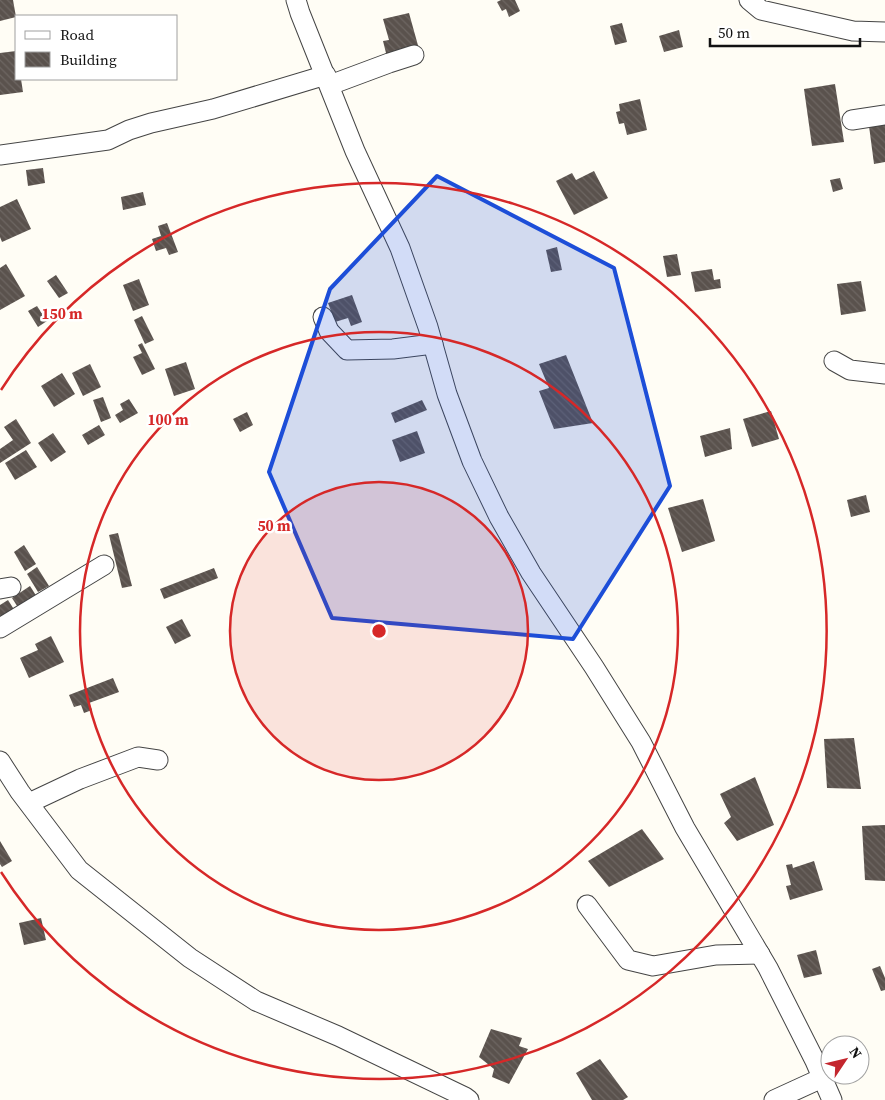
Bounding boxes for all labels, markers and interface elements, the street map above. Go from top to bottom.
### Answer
legend [15,15,178,80]
scale bar [710,15,860,47]
text: 50 m [718,22,750,43]
text: Road [60,24,94,45]
text: Building [60,49,117,70]
text: 150 m [41,303,83,324]
text: 100 m [147,409,189,430]
text: 50 m [257,515,291,536]
centre of rings [370,622,388,640]
north arrow [820,1035,870,1085]
text: N [845,1043,867,1062]

